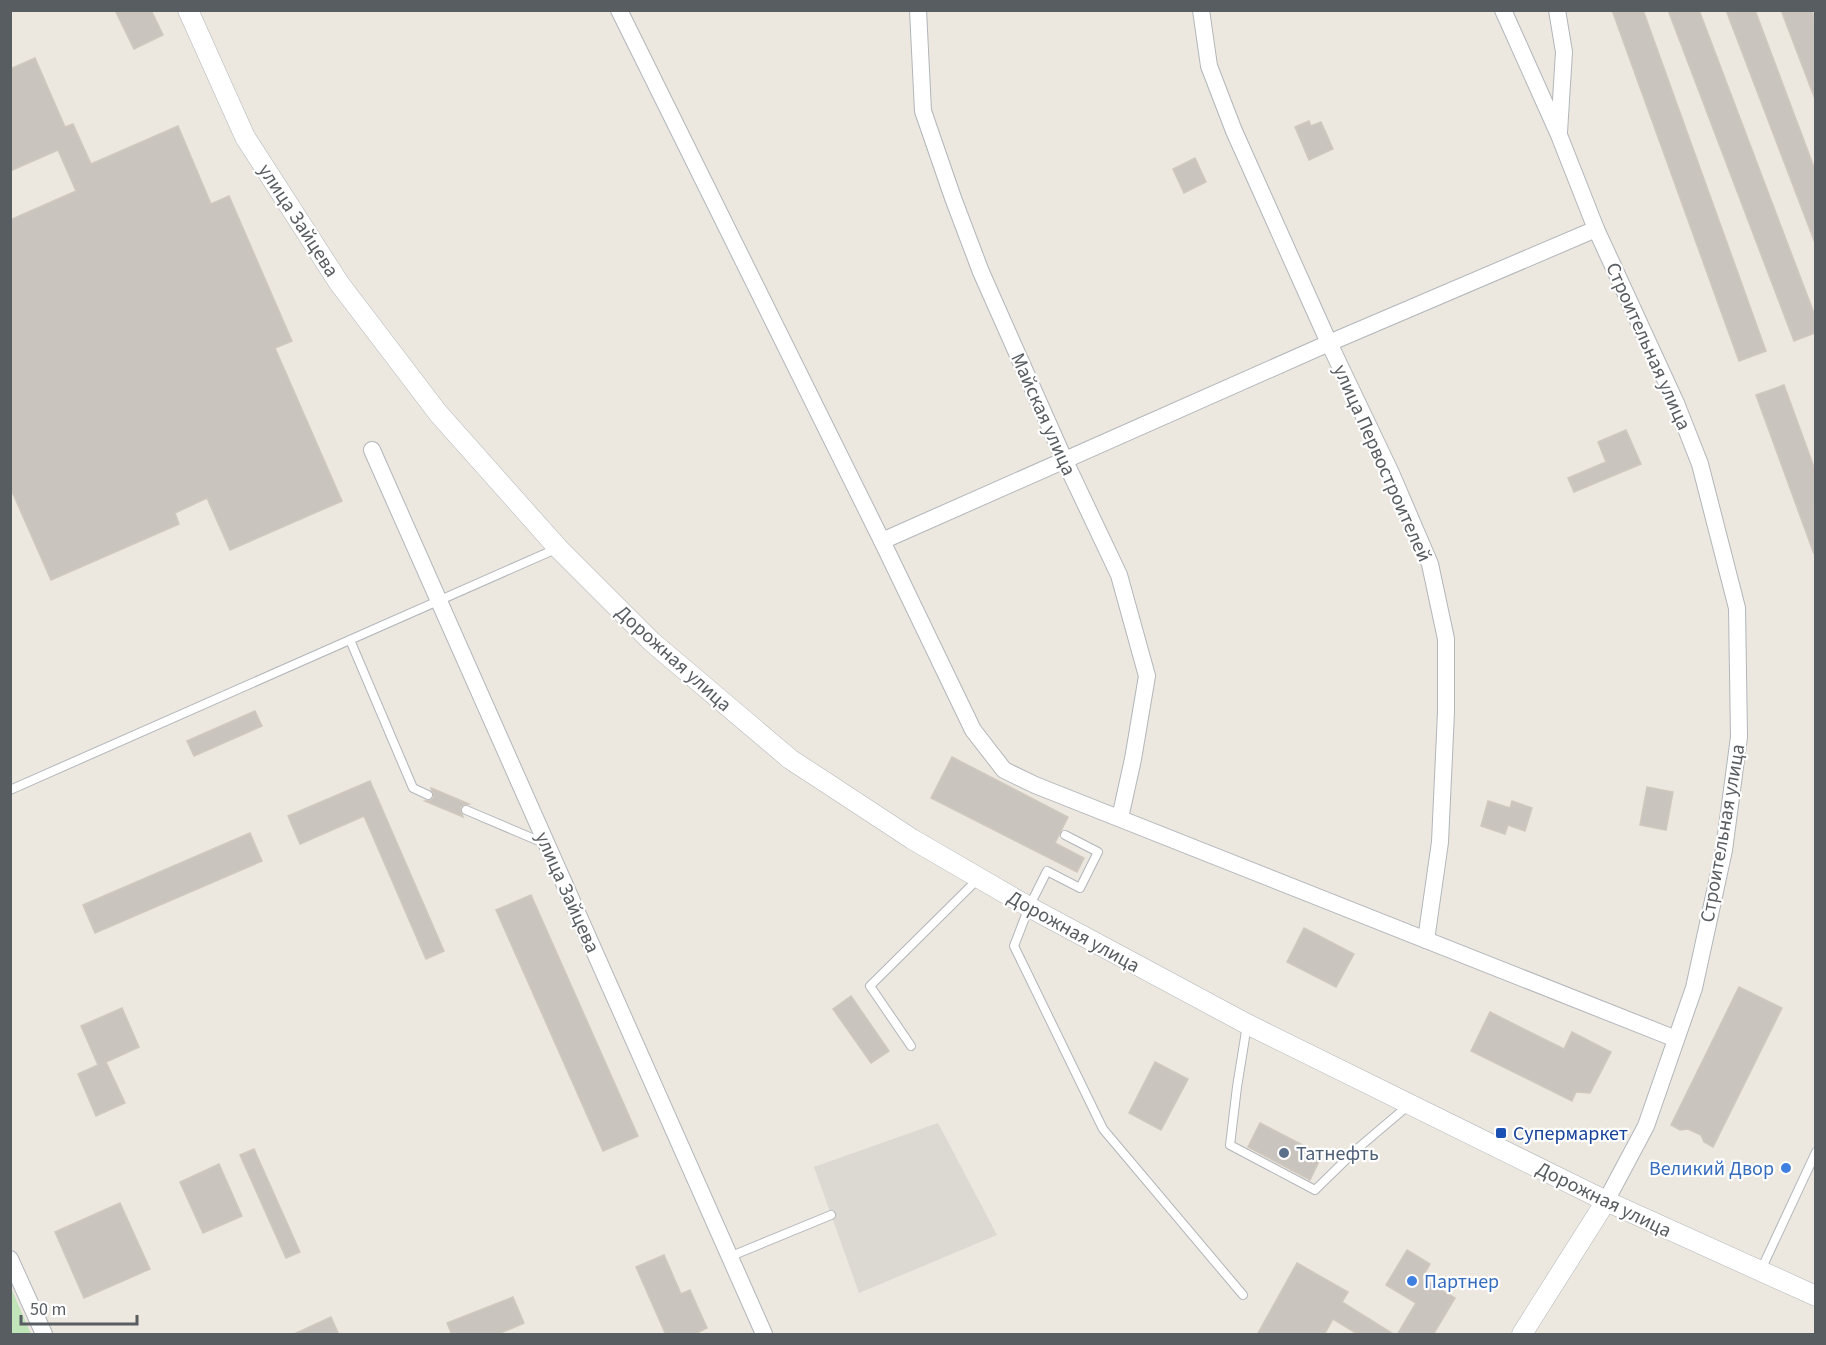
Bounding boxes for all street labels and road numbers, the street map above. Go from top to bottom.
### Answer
street label: улица Зайцева [251,158,345,283]
street label: Строительная улица [1599,258,1698,435]
street label: Майская улица [1004,349,1083,480]
street label: улица Первостроителей [1326,360,1438,567]
street label: Дорожная улица [609,599,738,718]
street label: Строительная улица [1694,742,1752,925]
street label: улица Зайцева [528,827,606,958]
street label: Дорожная улица [1002,884,1145,980]
street label: Дорожная улица [1531,1155,1676,1245]

